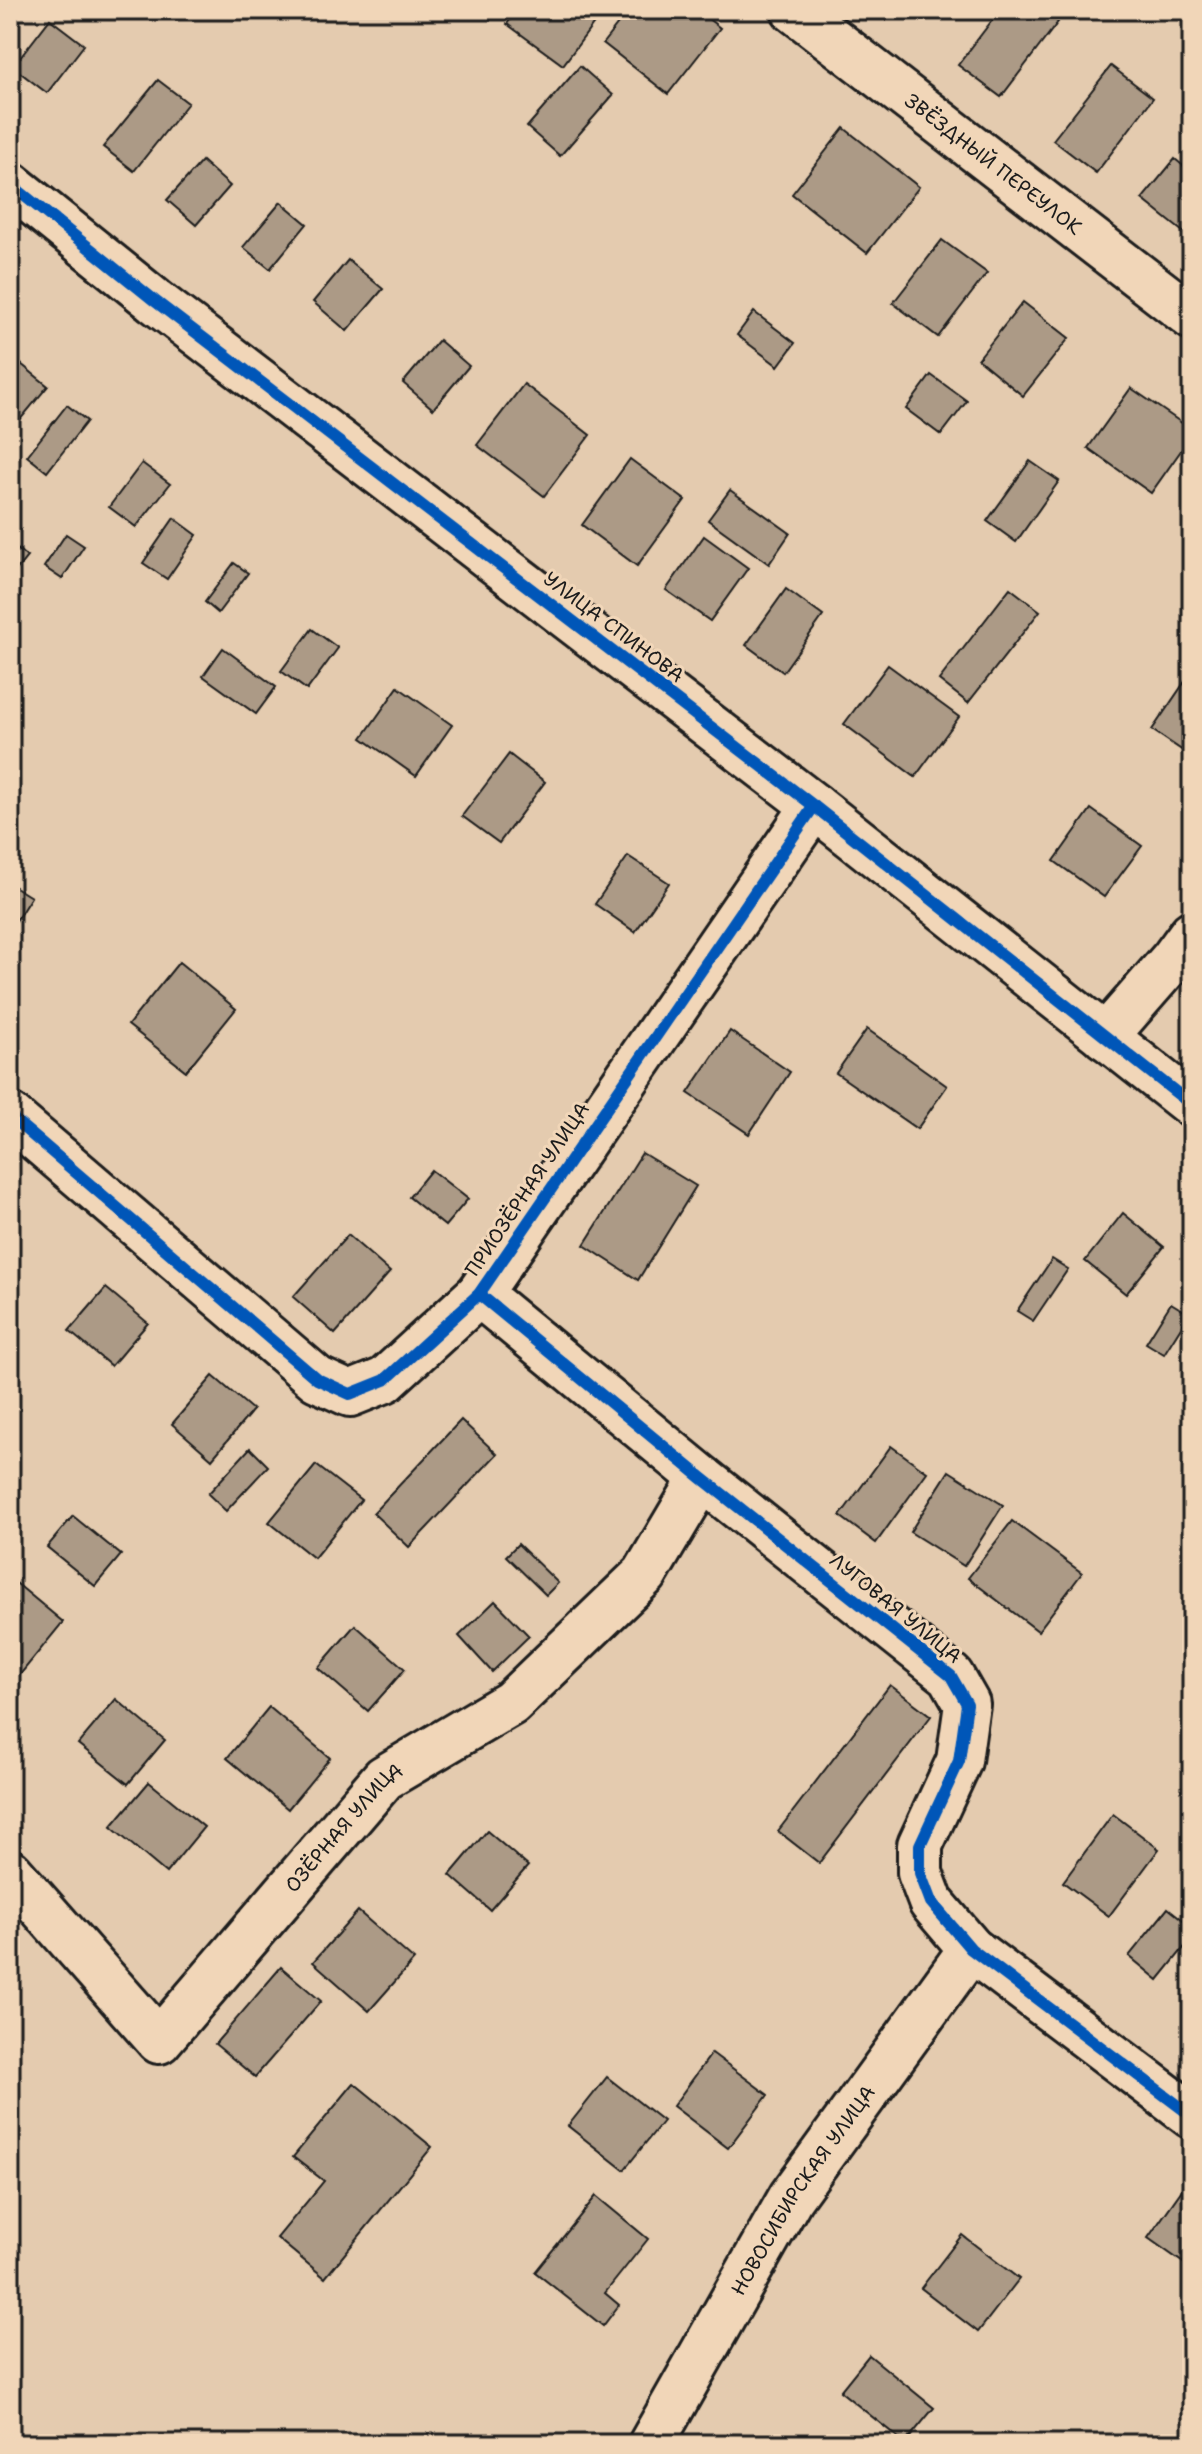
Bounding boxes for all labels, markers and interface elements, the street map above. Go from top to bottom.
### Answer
street label: ЗВЁЗДНЫЙ ПЕРЕУЛОК [900,87,1087,241]
street label: УЛИЦА СПИНОВА [538,566,690,688]
street label: ПРИОЗЁРНАЯ УЛИЦА [459,1097,595,1281]
street label: ЛУГОВАЯ УЛИЦА [825,1547,967,1669]
street label: ОЗЁРНАЯ УЛИЦА [279,1757,407,1898]
street label: НОВОСИБИРСКАЯ УЛИЦА [725,2080,881,2300]

